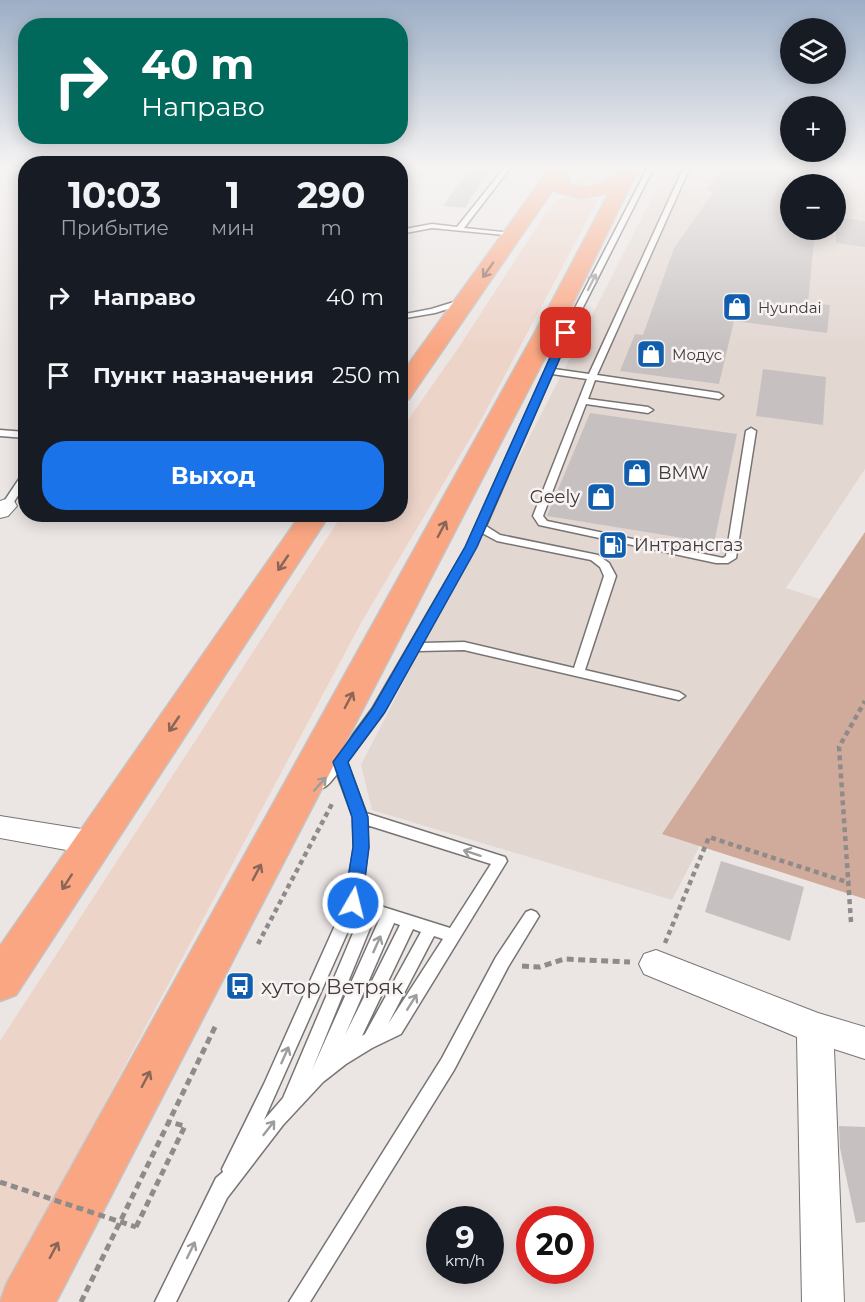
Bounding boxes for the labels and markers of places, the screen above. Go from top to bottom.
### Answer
shop icon: Hyundai [721,291,753,323]
place label: Hyundai [758,298,822,317]
pin [540,307,591,358]
shop icon: Модус [635,338,667,370]
place label: Модус [672,345,722,364]
shop icon: BMW [621,457,653,489]
place label: BMW [658,462,709,484]
shop icon: Geely [585,481,617,513]
place label: Geely [530,486,580,508]
fuel station icon: Интрансгаз [597,529,629,561]
place label: Интрансгаз [634,534,743,556]
bus stop icon: хутор Ветряк [224,970,256,1002]
place label: хутор Ветряк [261,974,403,999]

